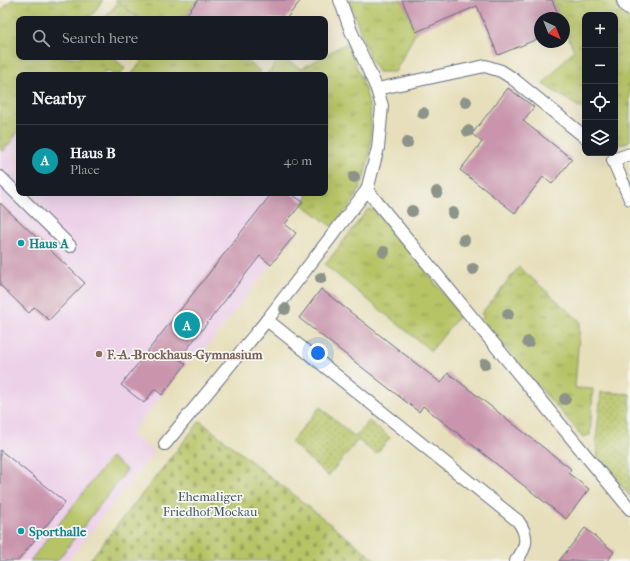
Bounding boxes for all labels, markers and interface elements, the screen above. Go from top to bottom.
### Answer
north arrow [534,12,570,48]
map controls [582,12,618,156]
button: + [582,12,618,48]
search box [16,16,328,60]
icon: search [30,27,52,49]
text: Search here [62,29,138,47]
button: − [582,48,618,84]
button: locate [582,84,618,120]
text: Nearby [32,88,86,108]
button: layers [582,120,618,156]
text: Haus B [70,144,116,162]
text: A [41,153,49,168]
text: 40 m [284,153,312,168]
text: Place [70,162,100,177]
place label: Haus A [29,236,69,251]
marker: Haus A [16,238,26,248]
pin: A [174,310,200,340]
your location [308,343,328,363]
place label: F.-A.-Brockhaus-Gymnasium [106,347,263,363]
marker: F.-A.-Brockhaus-Gymnasium [94,349,104,359]
park label: Ehemaliger Friedhof Mockau [163,489,258,519]
place label: Sporthalle [29,524,87,540]
marker: Sporthalle [16,526,26,536]

